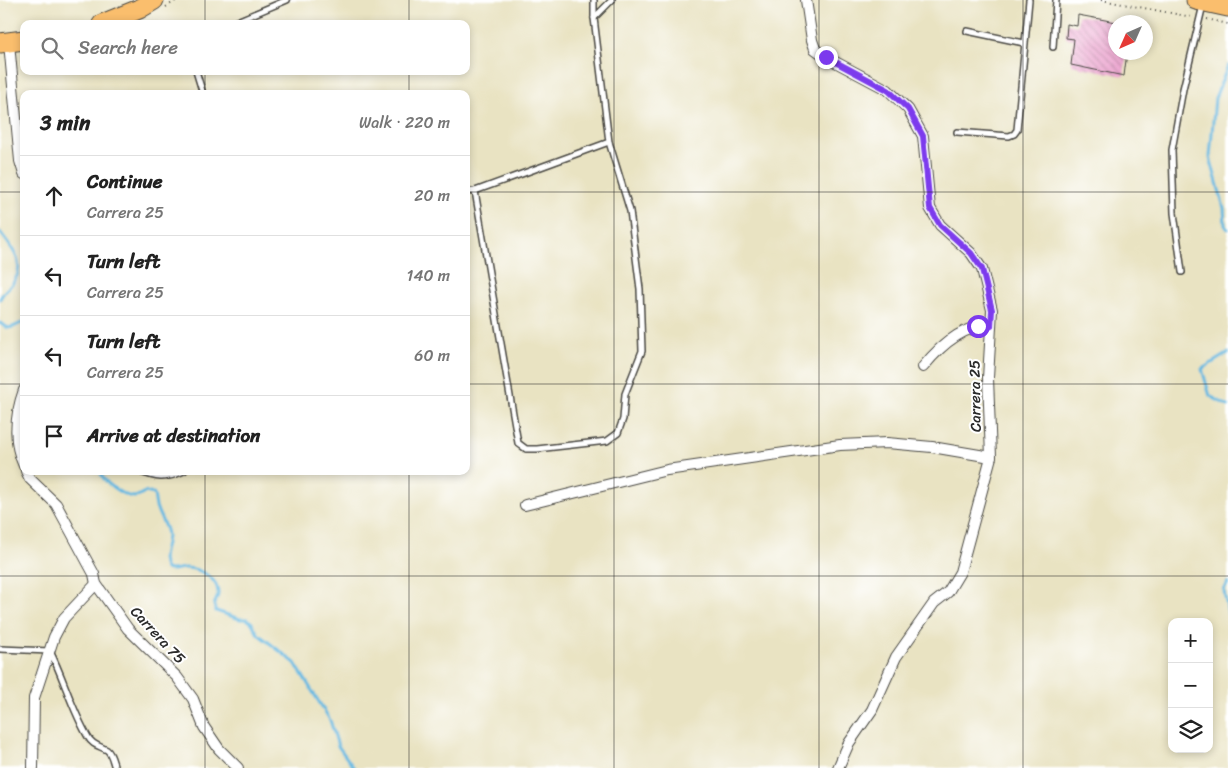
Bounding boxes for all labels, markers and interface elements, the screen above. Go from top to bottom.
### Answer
north arrow [1108,15,1153,60]
search box [20,20,470,75]
text: Search here [78,31,178,64]
icon: search [38,34,66,62]
route end [815,46,838,69]
text: 3 min [40,104,90,142]
text: Walk · 220 m [359,108,450,137]
text: Continue [87,165,163,198]
text: 20 m [414,181,450,210]
icon: ahead [40,182,68,210]
text: Carrera 25 [87,198,164,227]
text: Turn left [87,245,160,278]
text: 140 m [407,261,450,290]
icon: left [40,262,68,290]
text: Carrera 25 [87,278,164,307]
route start [967,315,990,338]
text: Turn left [87,325,160,358]
text: 60 m [414,341,450,370]
icon: left [40,342,68,370]
text: Carrera 25 [87,358,164,387]
street label: Carrera 25 [961,360,989,432]
text: Arrive at destination [87,419,260,452]
icon: arrive [40,422,68,450]
street label: Carrera 75 [124,600,192,670]
map controls [1168,618,1213,753]
button: + [1168,618,1213,663]
button: − [1168,663,1213,708]
button: layers [1168,708,1213,753]

